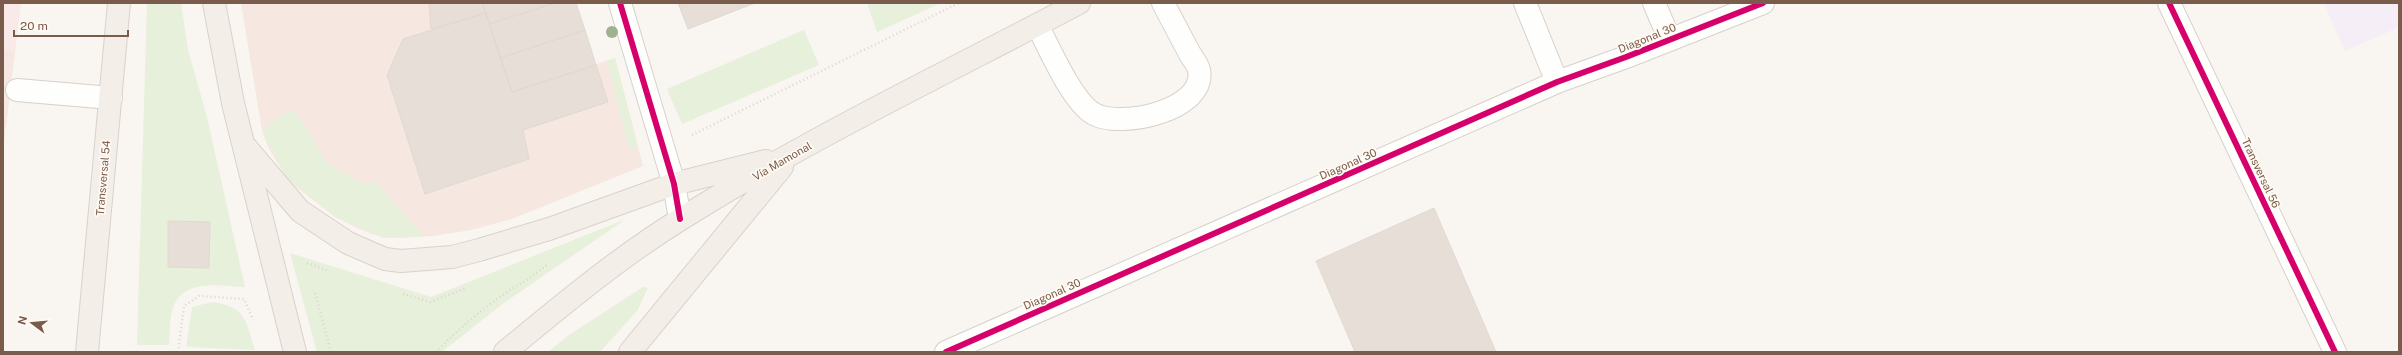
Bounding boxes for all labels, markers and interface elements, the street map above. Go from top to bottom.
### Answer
scale bar [14,12,128,38]
text: 20 m [20,19,48,33]
street label: Diagonal 30 [1616,21,1678,55]
street label: Transversal 56 [2240,136,2282,210]
street label: Vía Mamonal [750,139,814,183]
street label: Transversal 54 [94,140,112,216]
street label: Diagonal 30 [1318,146,1379,182]
street label: Diagonal 30 [1022,276,1083,312]
north arrow [12,303,52,343]
text: N [15,314,29,326]

